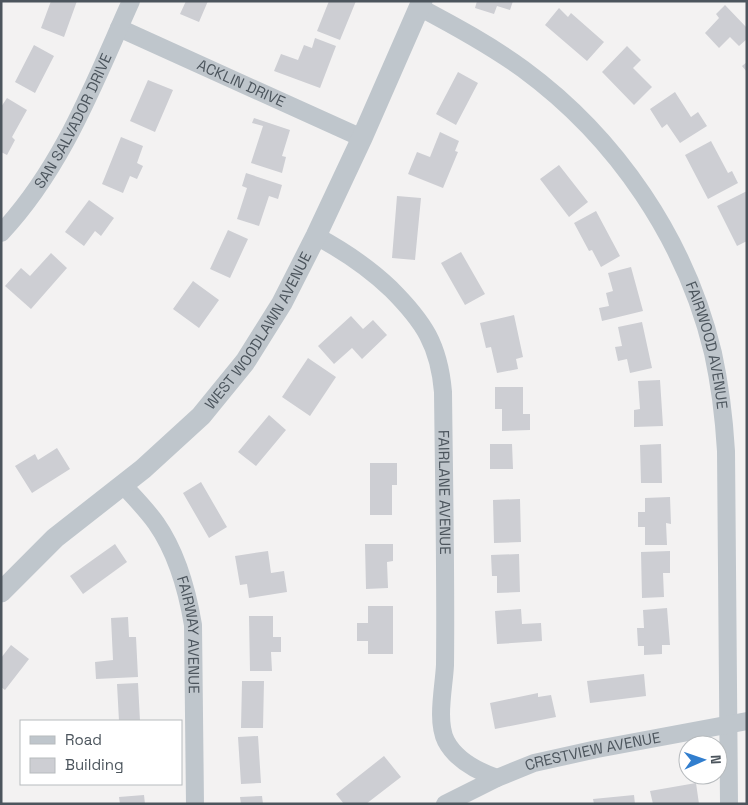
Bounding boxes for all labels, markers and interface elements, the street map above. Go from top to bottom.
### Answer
street label: SAN SALVADOR DRIVE [30,50,116,192]
street label: ACKLIN DRIVE [194,55,288,111]
street label: WEST WOODLAWN AVENUE [200,249,315,413]
street label: FAIRWOOD AVENUE [682,278,732,410]
street label: FAIRLANE AVENUE [434,430,455,555]
street label: FAIRWAY AVENUE [173,573,204,694]
legend [20,720,182,785]
street label: CRESTVIEW AVENUE [522,727,662,775]
text: Road [65,730,102,749]
north arrow [678,735,728,785]
text: Building [65,755,124,774]
text: N [707,755,725,765]

